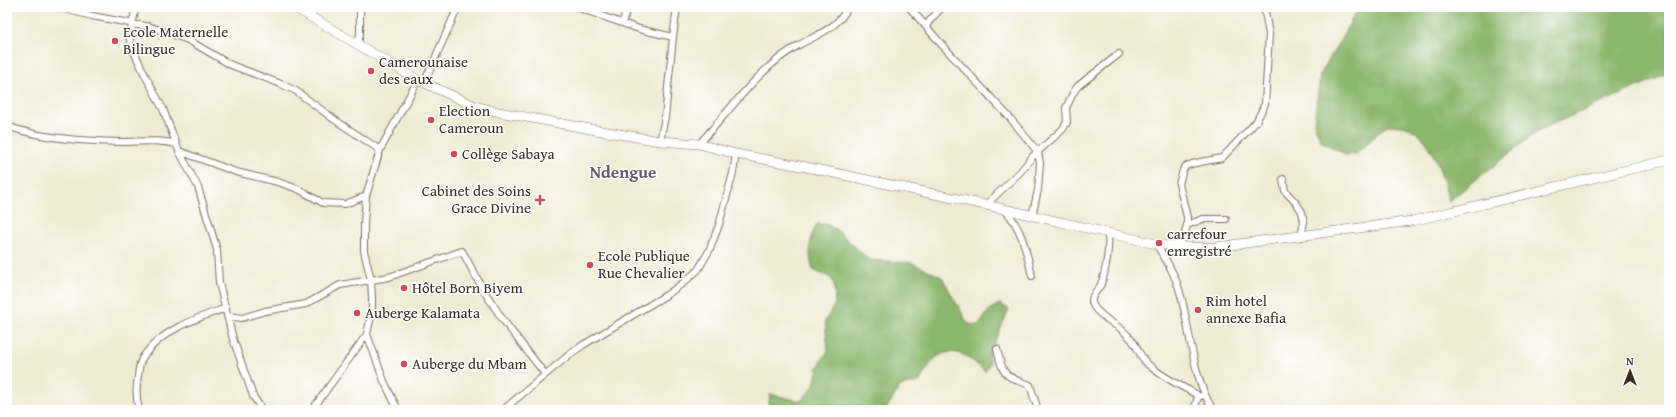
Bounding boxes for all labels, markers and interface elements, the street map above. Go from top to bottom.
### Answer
place label: Ecole Maternelle Bilingue [123,21,228,59]
marker: Ecole Maternelle Bilingue [110,36,120,46]
place label: Camerounaise des eaux [379,51,468,89]
marker: Camerounaise des eaux [366,66,376,76]
place label: Election Cameroun [439,100,504,138]
marker: Election Cameroun [426,115,436,125]
place label: Collège Sabaya [462,143,555,164]
marker: Collège Sabaya [449,149,459,159]
district label: Ndengue [590,159,656,184]
place label: Cabinet des Soins Grace Divine [422,180,531,218]
marker: Cabinet des Soins Grace Divine [534,194,546,206]
place label: carrefour enregistré [1167,223,1232,261]
marker: carrefour enregistré [1154,238,1164,248]
place label: Ecole Publique Rue Chevalier [598,245,690,283]
marker: Ecole Publique Rue Chevalier [585,260,595,270]
place label: Hôtel Born Biyem [412,277,523,298]
marker: Hôtel Born Biyem [399,283,409,293]
place label: Rim hotel annexe Bafia [1206,290,1286,328]
place label: Auberge Kalamata [365,302,480,323]
marker: Rim hotel annexe Bafia [1193,305,1203,315]
marker: Auberge Kalamata [352,308,362,318]
north arrow [1610,351,1650,391]
place label: Auberge du Mbam [412,353,528,374]
text: N [1626,353,1634,369]
marker: Auberge du Mbam [399,359,409,369]

